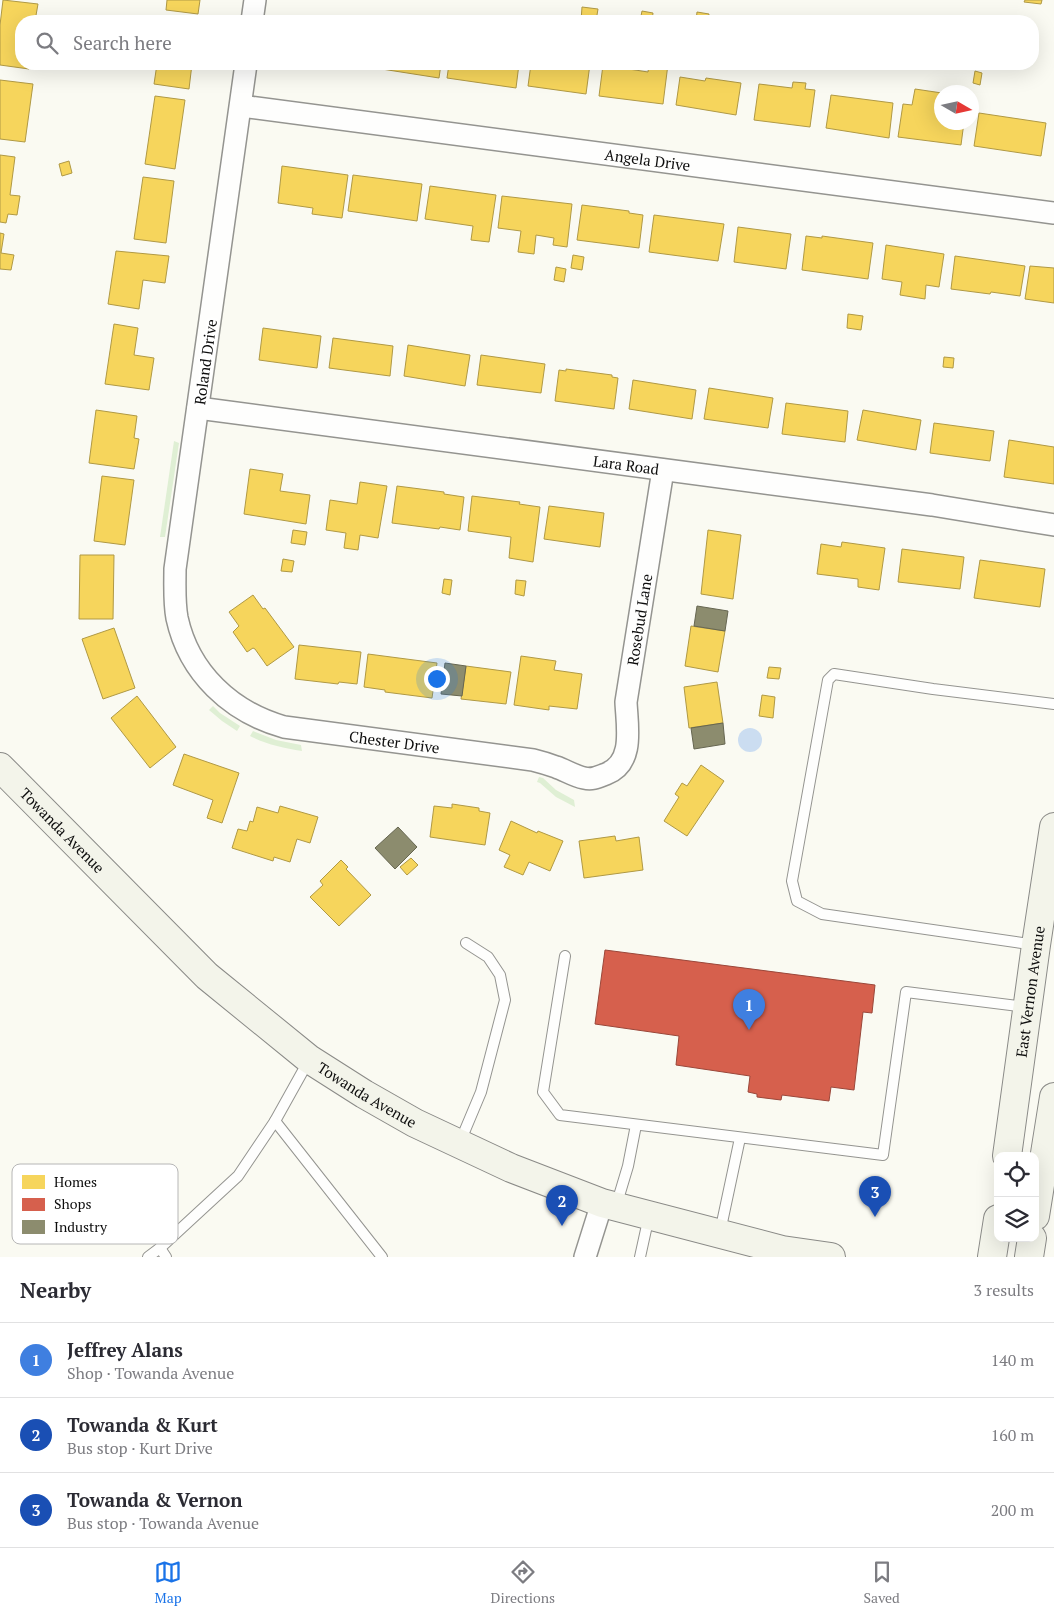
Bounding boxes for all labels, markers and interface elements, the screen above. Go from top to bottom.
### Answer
search box [15,15,1039,70]
icon: search [33,29,61,57]
text: Search here [73,30,172,55]
north arrow [934,85,979,130]
street label: Angela Drive [603,144,692,175]
street label: Roland Drive [189,318,221,406]
street label: Lara Road [592,450,660,479]
street label: Rosebud Lane [622,572,656,667]
your location [424,666,450,692]
street label: Chester Drive [348,726,441,758]
street label: Towanda Avenue [16,783,109,877]
street label: East Vernon Avenue [1011,924,1049,1059]
pin: 1 [733,989,765,1030]
street label: Towanda Avenue [314,1057,421,1132]
map controls [994,1152,1039,1242]
button: locate [994,1152,1039,1197]
legend [12,1164,178,1244]
text: Homes [54,1172,97,1191]
pin: 3 [859,1176,891,1217]
pin: 2 [546,1185,578,1226]
text: Shops [54,1194,91,1213]
button: layers [994,1197,1039,1242]
text: Industry [54,1217,108,1236]
text: Nearby [20,1276,91,1304]
text: 3 results [974,1279,1034,1301]
text: Jeffrey Alans [67,1337,183,1362]
text: 1 [31,1349,41,1371]
text: 140 m [991,1349,1034,1371]
text: Shop · Towanda Avenue [67,1362,234,1384]
text: Towanda & Kurt [67,1412,218,1437]
text: 2 [31,1424,41,1446]
text: 160 m [991,1424,1034,1446]
text: Bus stop · Kurt Drive [67,1437,213,1459]
text: Towanda & Vernon [67,1487,243,1512]
text: 3 [31,1499,41,1521]
text: 200 m [991,1499,1034,1521]
text: Bus stop · Towanda Avenue [67,1512,259,1534]
tab: Map [154,1558,182,1607]
tab: Directions [491,1558,555,1607]
tab: Saved [864,1558,900,1607]

